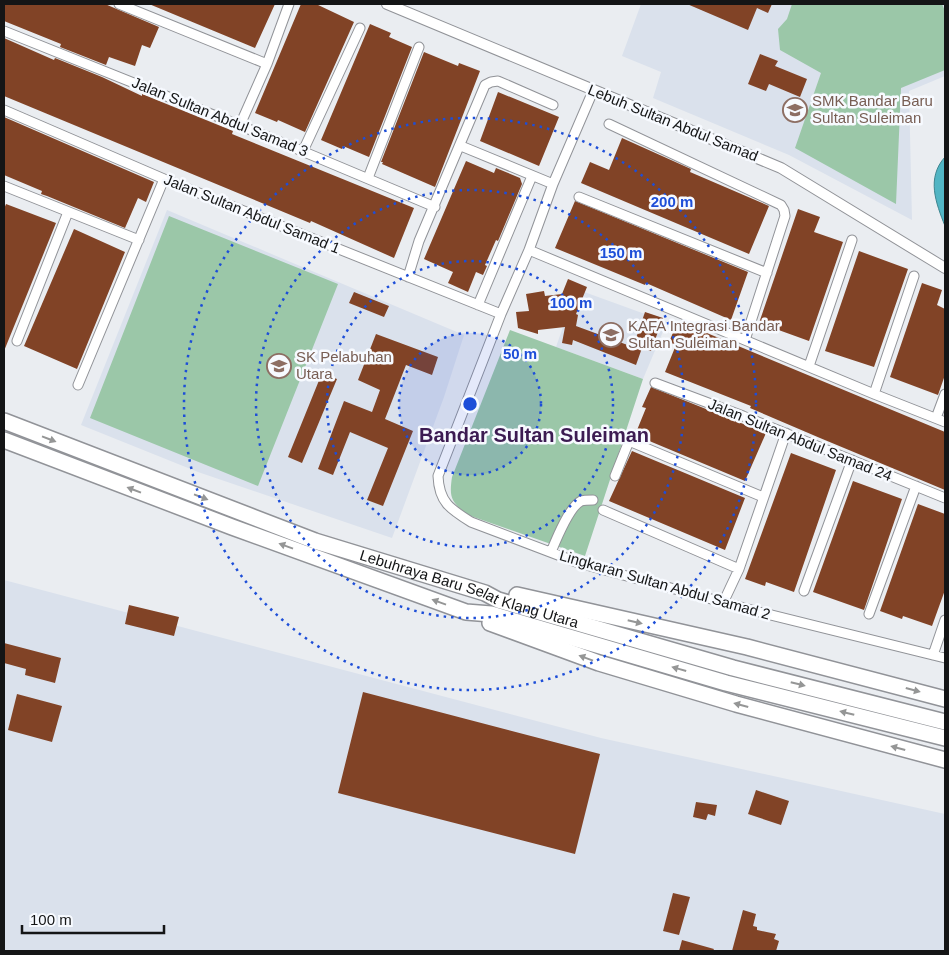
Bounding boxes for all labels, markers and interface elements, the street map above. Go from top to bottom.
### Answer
street label: Jalan Sultan Abdul Samad 3 [130,73,311,160]
street label: Lebuh Sultan Abdul Samad [586,81,761,164]
place label: SMK Bandar Baru Sultan Suleiman [812,92,933,126]
school or university icon: SMK Bandar Baru Sultan Suleiman [782,97,808,123]
street label: Jalan Sultan Abdul Samad 1 [162,170,343,257]
text: 200 m [651,193,693,210]
text: 150 m [600,244,642,261]
text: 100 m [550,294,592,311]
place label: KAFA Integrasi Bandar Sultan Suleiman [628,317,780,351]
school or university icon: KAFA Integrasi Bandar Sultan Suleiman [598,322,624,348]
text: 50 m [503,345,537,362]
place label: SK Pelabuhan Utara [296,348,392,382]
school or university icon: SK Pelabuhan Utara [266,353,292,379]
centre of rings [461,395,479,413]
street label: Jalan Sultan Abdul Samad 24 [706,395,895,484]
district label: Bandar Sultan Suleiman [419,424,649,446]
one-way arrow [42,435,56,443]
one-way arrow [126,486,141,494]
one-way arrow [194,493,209,501]
one-way arrow [278,542,293,550]
street label: Lebuhraya Baru Selat Klang Utara [358,546,581,631]
street label: Lingkaran Sultan Abdul Samad 2 [558,546,772,623]
one-way arrow [431,598,446,606]
one-way arrow [628,618,643,626]
one-way arrow [578,654,593,662]
one-way arrow [672,664,687,672]
one-way arrow [790,680,805,688]
one-way arrow [905,687,920,695]
one-way arrow [734,701,749,709]
one-way arrow [840,709,855,717]
one-way arrow [891,743,906,751]
scale bar [22,902,165,934]
text: 100 m [30,911,72,928]

